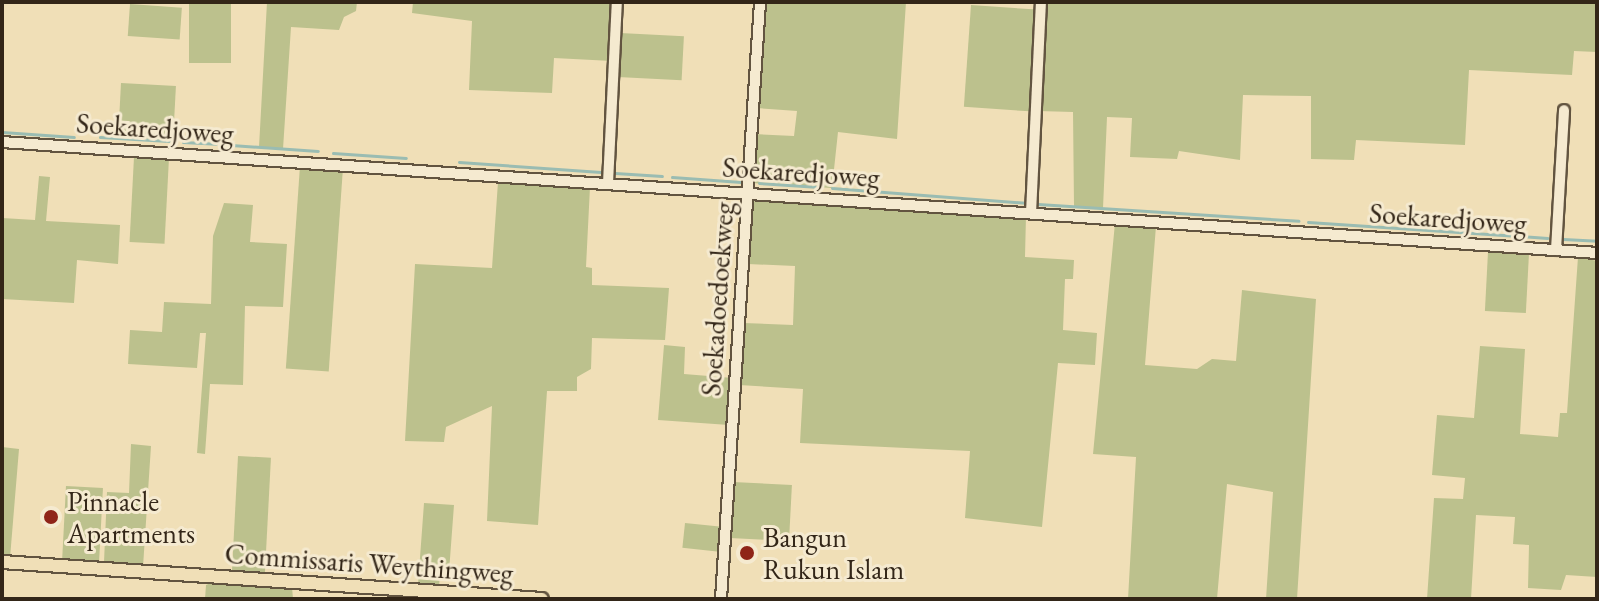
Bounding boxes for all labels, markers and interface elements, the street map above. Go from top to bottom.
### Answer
street label: Soekaredjoweg [75,106,235,150]
street label: Soekaredjoweg [721,150,881,194]
street label: Soekaredjoweg [1368,196,1528,240]
street label: Soekadoedoekweg [693,201,741,397]
place label: Pinnacle Apartments [67,484,195,550]
marker: Pinnacle Apartments [42,508,60,526]
place label: Bangun Rukun Islam [763,520,904,586]
street label: Commissaris Weythingweg [224,536,514,590]
marker: Bangun Rukun Islam [738,544,756,562]

